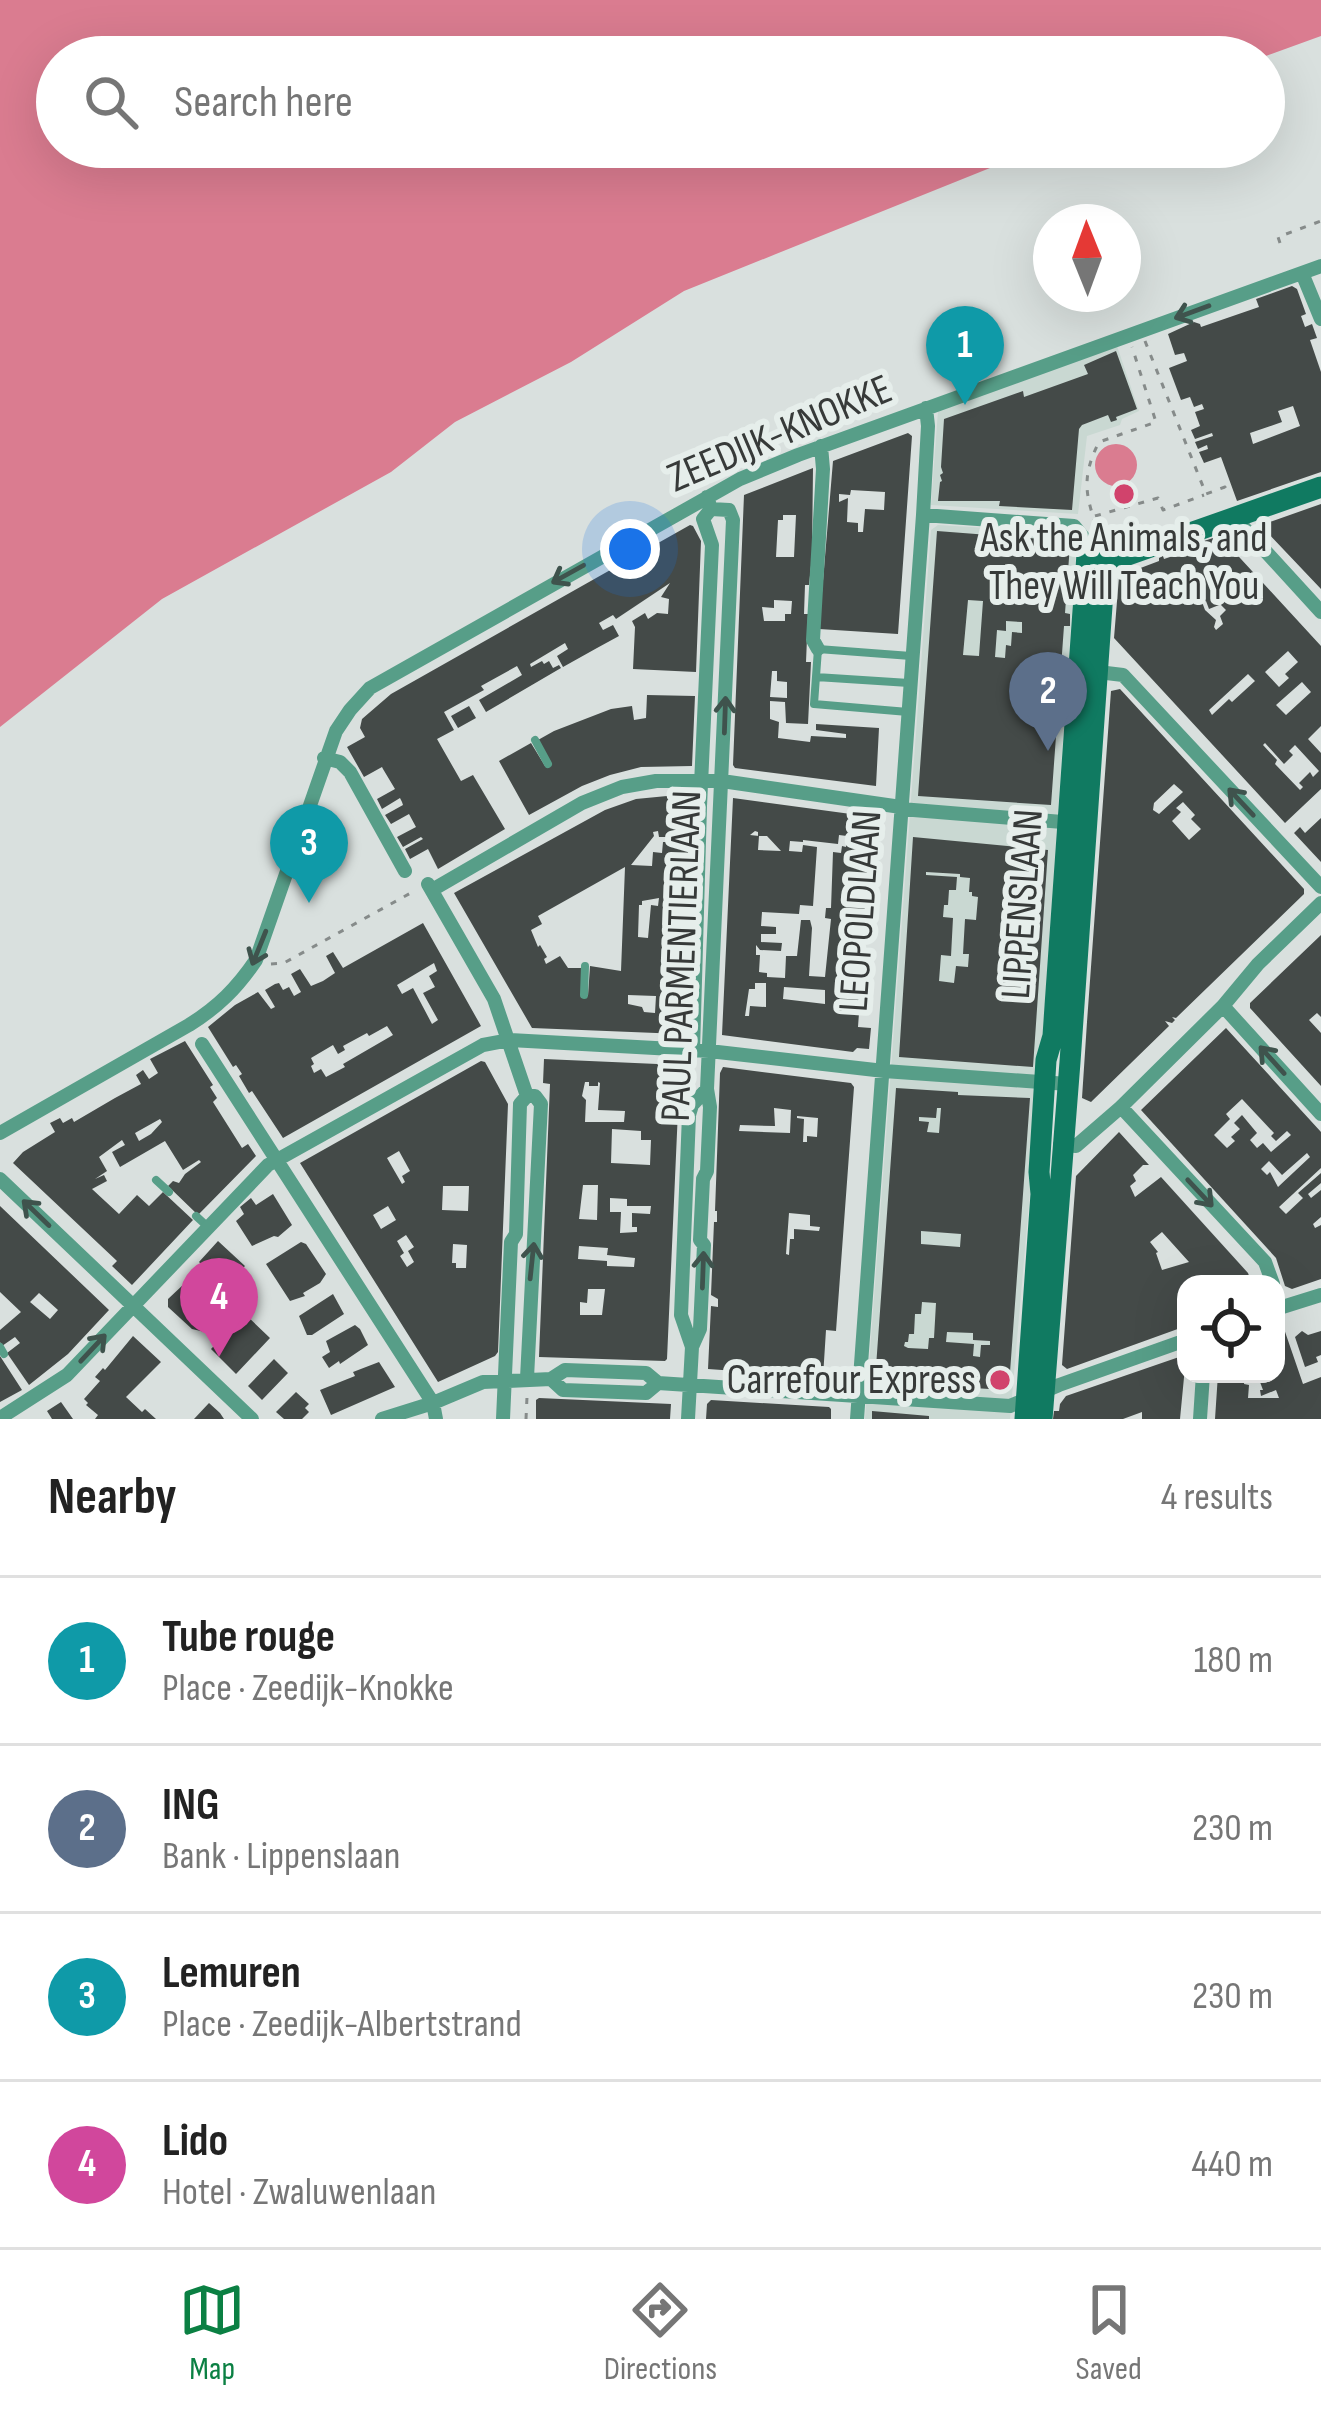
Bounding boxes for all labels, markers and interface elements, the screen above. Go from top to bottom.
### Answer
search box [36,36,1285,168]
icon: search [78,69,144,135]
text: Search here [174,75,353,130]
north arrow [1033,204,1141,312]
one-way arrow [1174,303,1211,325]
pin: 1 [926,306,1004,405]
street label: ZEEDIJK-KNOKKE [660,364,900,504]
marker: Ask the Animals, and They Will Teach You [1111,481,1137,507]
place label: Ask the Animals, and They Will Teach You [980,513,1267,612]
your location [600,519,660,579]
one-way arrow [551,563,586,587]
pin: 2 [1009,652,1087,751]
one-way arrow [714,696,737,735]
one-way arrow [1228,787,1255,817]
street label: PAUL PARMENTIERLAAN [651,789,713,1123]
pin: 3 [270,804,348,903]
street label: LIPPENSLAAN [991,807,1055,1001]
street label: LEOPOLDLAAN [829,809,893,1013]
one-way arrow [247,929,268,966]
one-way arrow [1259,1046,1286,1076]
one-way arrow [1186,1177,1213,1207]
one-way arrow [22,1200,51,1228]
one-way arrow [521,1243,544,1282]
one-way arrow [692,1251,715,1290]
pin: 4 [180,1258,258,1357]
map controls [1177,1275,1285,1383]
button: locate [1177,1275,1285,1383]
one-way arrow [78,1334,106,1363]
place label: Carrefour Express [727,1355,976,1406]
marker: Carrefour Express [987,1367,1013,1393]
text: Nearby [48,1467,177,1528]
text: 4 results [1161,1474,1273,1521]
text: Tube rouge [162,1610,335,1665]
text: 1 [79,1637,95,1684]
text: 180 m [1194,1637,1273,1684]
text: Place · Zeedijk-Knokke [162,1665,454,1712]
text: ING [162,1778,220,1833]
text: 2 [78,1805,96,1852]
text: 230 m [1192,1805,1273,1852]
text: Bank · Lippenslaan [162,1833,401,1880]
text: Lemuren [162,1946,301,2001]
text: 3 [78,1973,96,2020]
text: 230 m [1192,1973,1273,2020]
text: Place · Zeedijk-Albertstrand [162,2001,522,2048]
text: Lido [162,2114,228,2169]
text: 4 [78,2141,96,2188]
text: 440 m [1192,2141,1273,2188]
text: Hotel · Zwaluwenlaan [162,2169,436,2216]
tab: Map [179,2277,245,2389]
tab: Directions [604,2277,717,2389]
tab: Saved [1076,2277,1142,2389]

